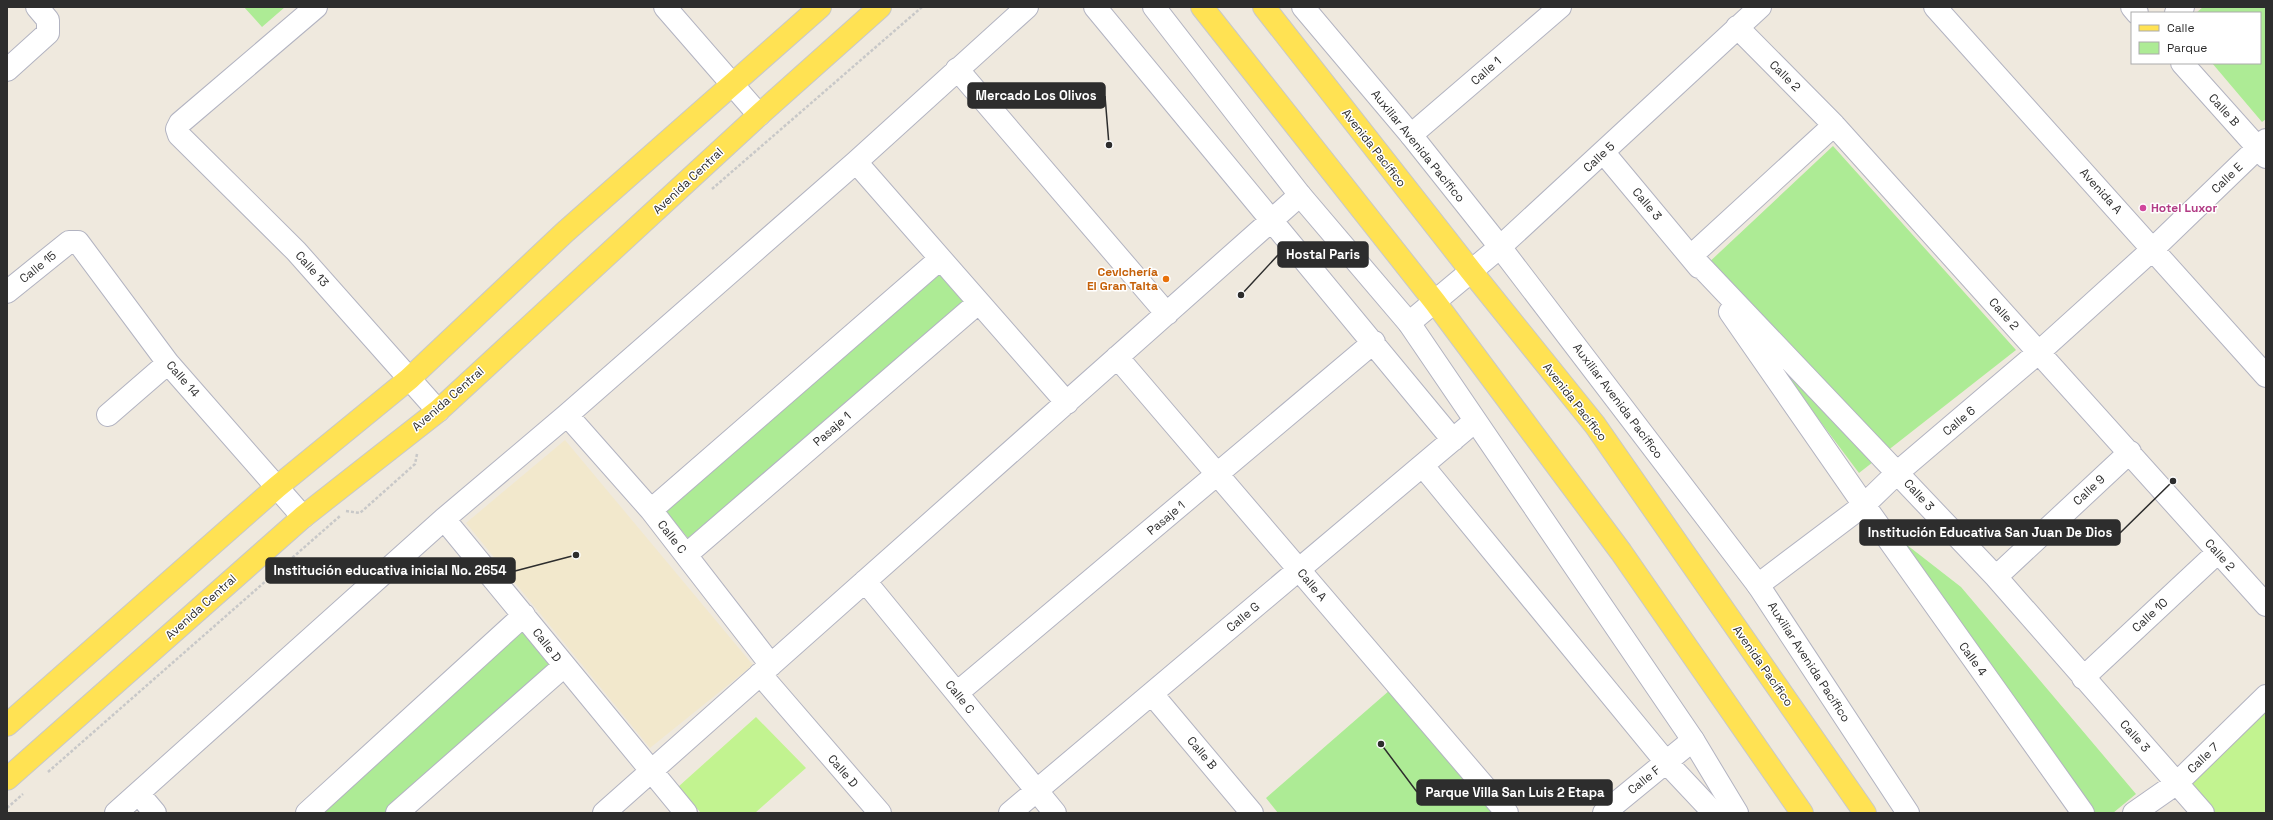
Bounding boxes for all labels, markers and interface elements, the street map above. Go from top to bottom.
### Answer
legend [2131,12,2261,64]
text: Calle [2167,20,2195,36]
text: Parque [2167,40,2207,56]
street label: Calle 1 [1467,53,1505,89]
street label: Calle 2 [1766,57,1804,95]
callout: Mercado Los Olivos [968,83,1105,108]
text: Mercado Los Olivos [976,87,1097,104]
street label: Auxiliar Avenida Pacífico [1368,87,1468,205]
street label: Calle B [2205,90,2243,130]
street label: Avenida Pacífico [1339,106,1409,190]
street label: Calle 5 [1580,138,1618,176]
street label: Avenida Central [650,144,726,218]
street label: Calle E [2208,159,2246,197]
street label: Avenida A [2076,165,2126,218]
street label: Calle 3 [1629,184,1665,224]
place label: Hotel Luxor [2151,200,2217,216]
marker: Hotel Luxor [2138,203,2148,213]
callout: Hostal Paris [1278,242,1368,267]
text: Hostal Paris [1286,246,1360,263]
street label: Calle 15 [16,247,60,287]
street label: Calle 13 [292,248,332,290]
place label: Cevichería El Gran Taita [1087,264,1158,294]
marker: Cevichería El Gran Taita [1161,274,1171,284]
street label: Calle 2 [1985,295,2023,333]
street label: Auxiliar Avenida Pacífico [1570,341,1666,461]
street label: Calle 14 [163,357,204,401]
street label: Avenida Pacífico [1540,360,1610,444]
street label: Avenida Central [409,363,487,435]
street label: Calle 6 [1939,403,1979,439]
street label: Pasaje 1 [810,408,854,450]
street label: Calle 9 [2070,471,2108,509]
street label: Calle 3 [1900,476,1938,514]
street label: Pasaje 1 [1144,497,1188,539]
street label: Calle C [654,517,690,557]
callout: Institución Educativa San Juan De Dios [1860,520,2120,545]
text: Institución Educativa San Juan De Dios [1868,524,2112,541]
street label: Calle 2 [2201,536,2239,574]
callout: Institución educativa inicial No. 2654 [266,558,515,583]
text: Institución educativa inicial No. 2654 [274,562,506,579]
street label: Calle A [1294,565,1331,605]
street label: Avenida Central [162,571,240,643]
street label: Calle 10 [2129,594,2171,636]
street label: Calle G [1223,598,1263,636]
street label: Auxiliar Avenida Pacífico [1764,599,1854,725]
street label: Avenida Pacífico [1729,622,1797,710]
street label: Calle D [529,625,565,665]
street label: Calle 4 [1955,639,1991,680]
street label: Calle C [942,677,978,717]
street label: Calle 3 [2116,717,2154,755]
street label: Calle B [1183,733,1221,773]
street label: Calle 7 [2184,739,2222,777]
street label: Calle D [824,751,862,791]
street label: Calle F [1625,762,1664,798]
callout: Parque Villa San Luis 2 Etapa [1417,780,1612,805]
text: Parque Villa San Luis 2 Etapa [1425,784,1605,801]

